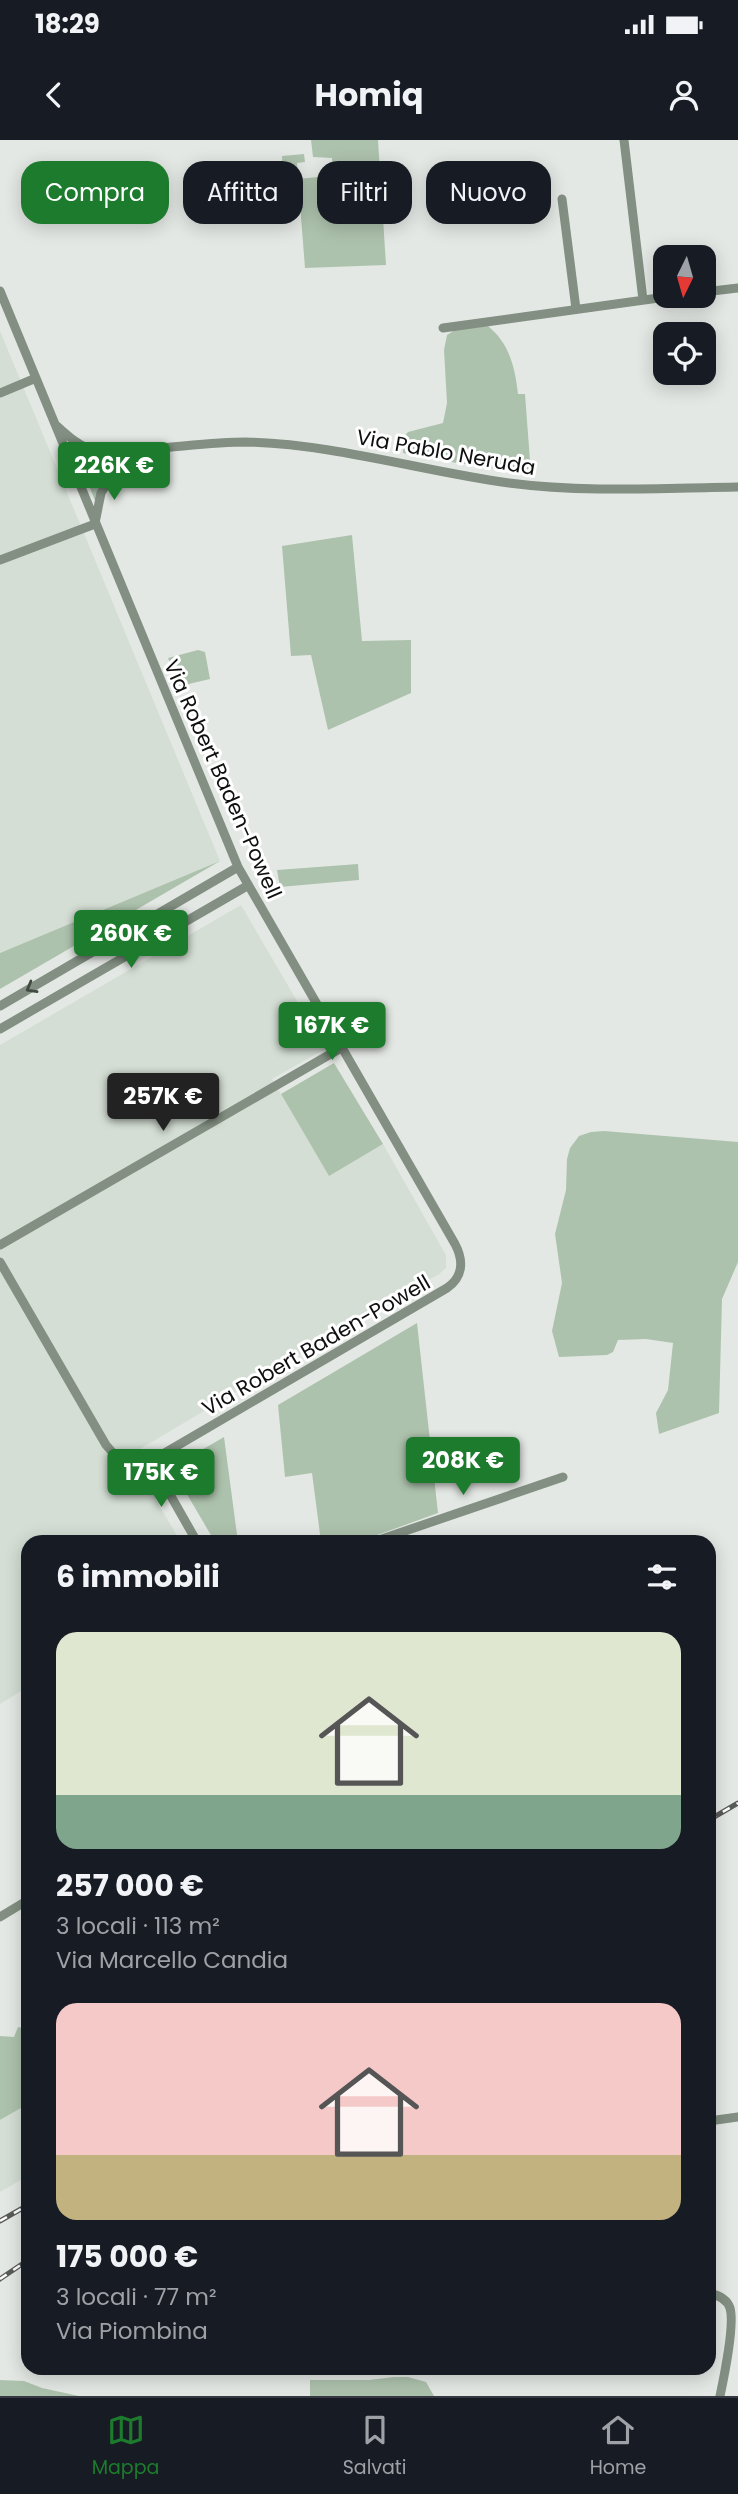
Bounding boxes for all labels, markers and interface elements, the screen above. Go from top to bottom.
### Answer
text: 18:29 [35,6,100,42]
text: Homiq [315,72,423,117]
icon: back [35,76,73,114]
icon: person [665,76,703,114]
chip: Compra [21,161,169,224]
chip: Affitta [183,161,303,224]
chip: Filtri [317,161,412,224]
chip: Nuovo [426,161,551,224]
north arrow [653,245,716,308]
map controls [653,245,716,385]
button: locate [653,322,716,385]
street label: Via Pablo Neruda [354,422,538,482]
pin: 226K € [57,442,171,502]
text: 226K € [74,449,154,481]
street label: Via Robert Baden-Powell [157,655,289,903]
pin: 260K € [74,910,188,970]
text: 260K € [90,917,172,949]
one-way arrow [26,980,38,993]
pin: 167K € [275,1002,389,1062]
text: 167K € [295,1009,369,1041]
pin: 257K € [106,1074,220,1133]
text: 257K € [123,1080,203,1112]
street label: Via Robert Baden-Powell [197,1268,435,1422]
pin: 208K € [406,1438,520,1497]
text: 208K € [422,1444,504,1476]
pin: 175K € [104,1450,218,1509]
text: 175K € [123,1456,199,1488]
text: 6 immobili [56,1555,220,1598]
icon: filters [643,1558,681,1596]
icon: home [306,1678,432,1804]
text: 257 000 € [56,1864,204,1907]
text: 3 locali · 113 m² [56,1910,220,1942]
text: Via Marcello Candia [56,1944,288,1976]
icon: home [306,2049,432,2175]
text: 175 000 € [56,2235,198,2278]
text: 3 locali · 77 m² [56,2281,217,2313]
text: Via Piombina [56,2315,208,2347]
tab: Mappa [92,2411,159,2482]
tab: Salvati [343,2411,406,2482]
tab: Home [590,2411,646,2482]

